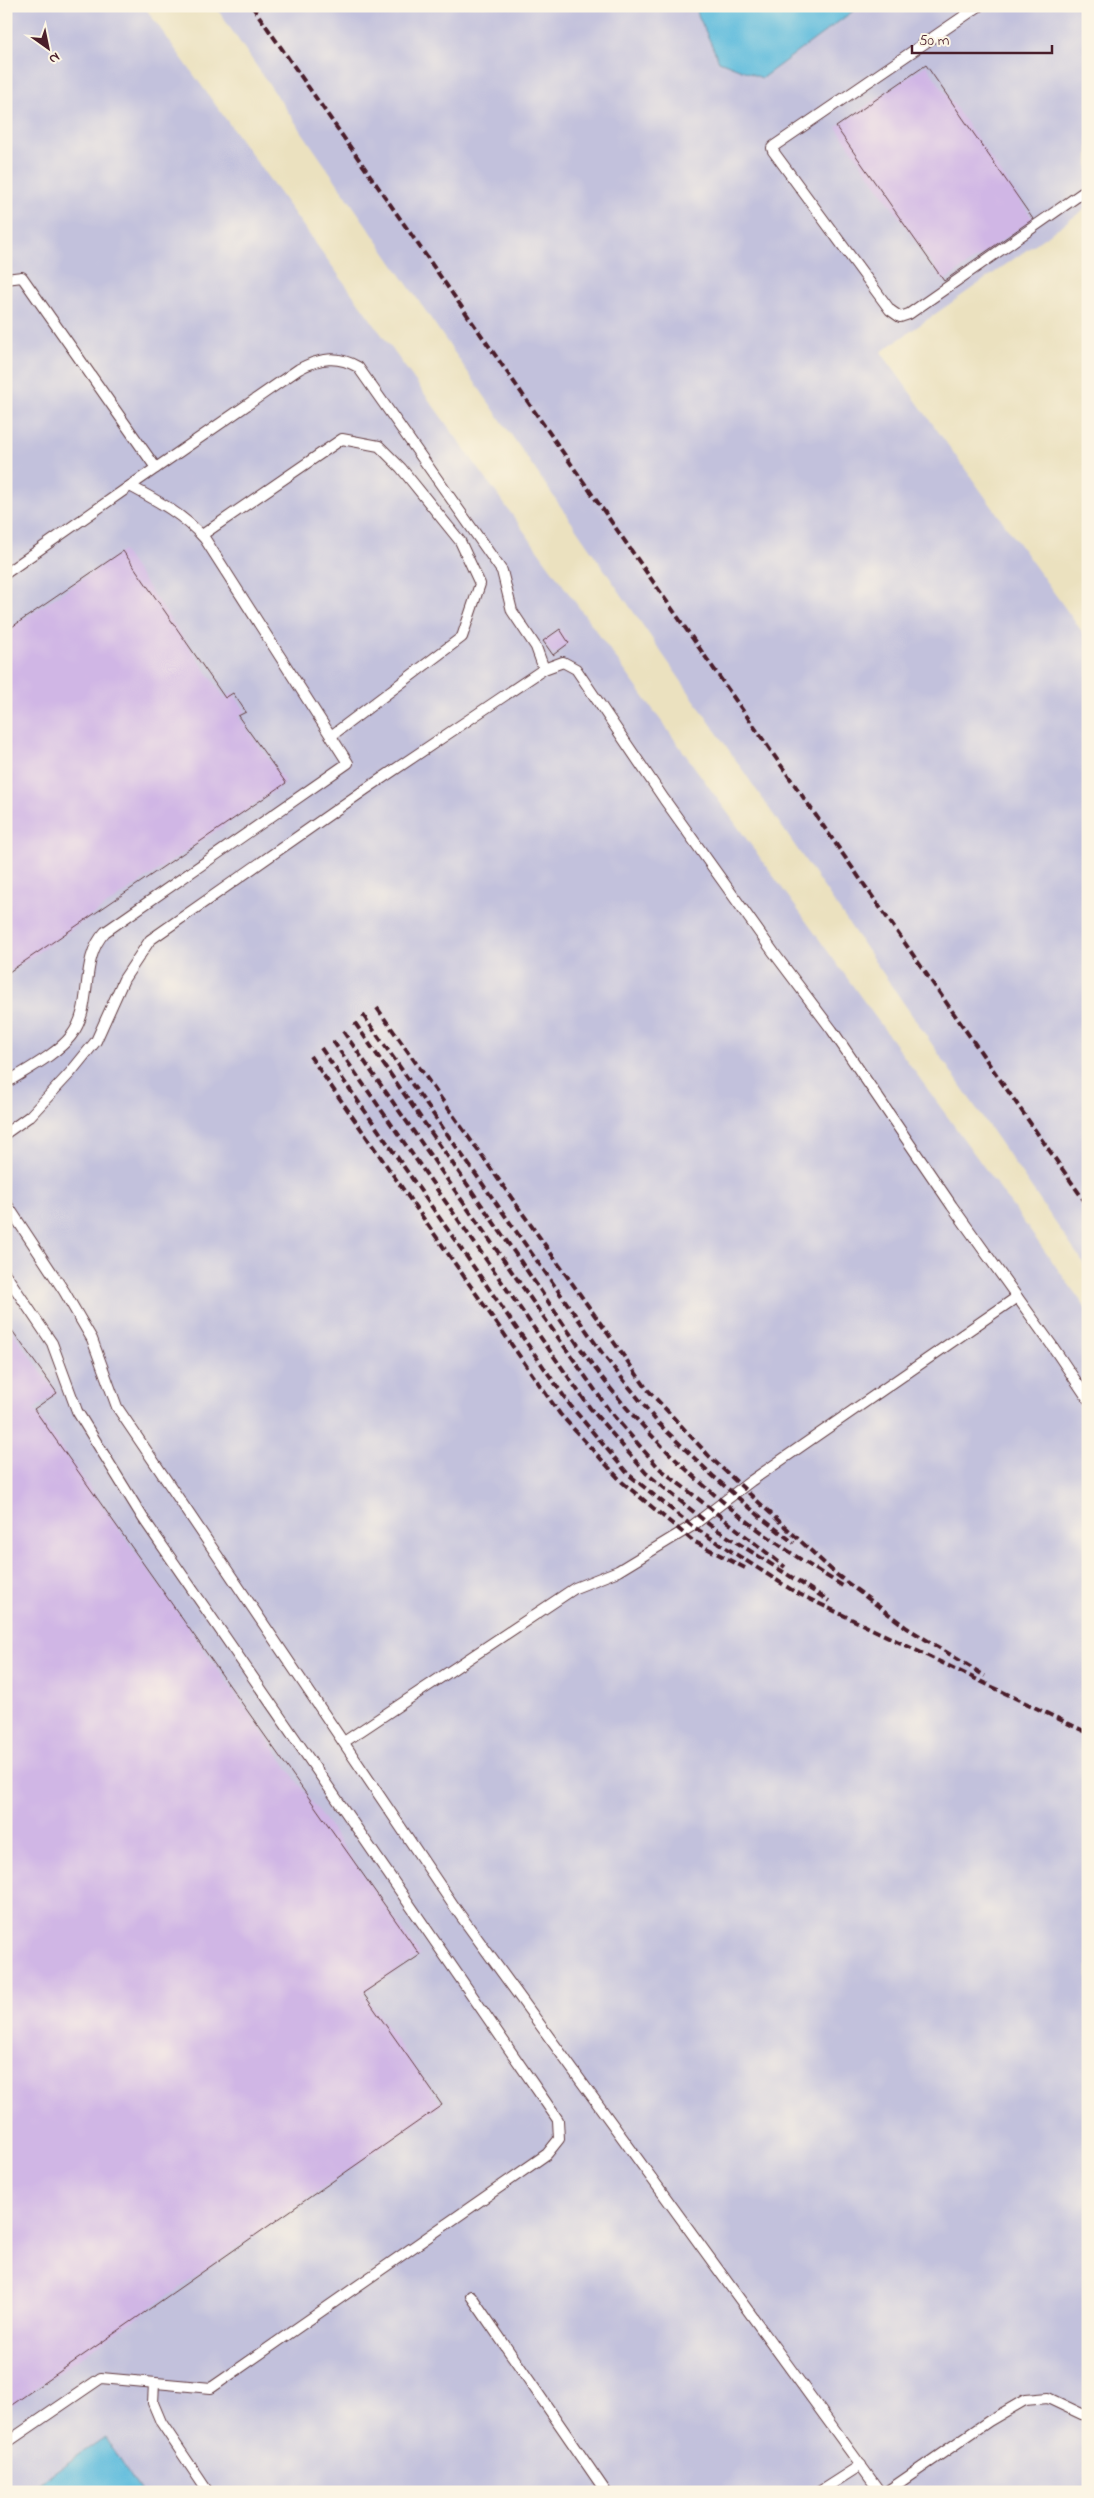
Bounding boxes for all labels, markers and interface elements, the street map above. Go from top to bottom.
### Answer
north arrow [22,22,72,72]
scale bar [912,22,1052,54]
text: 50 m [919,30,950,52]
text: N [45,46,64,69]

